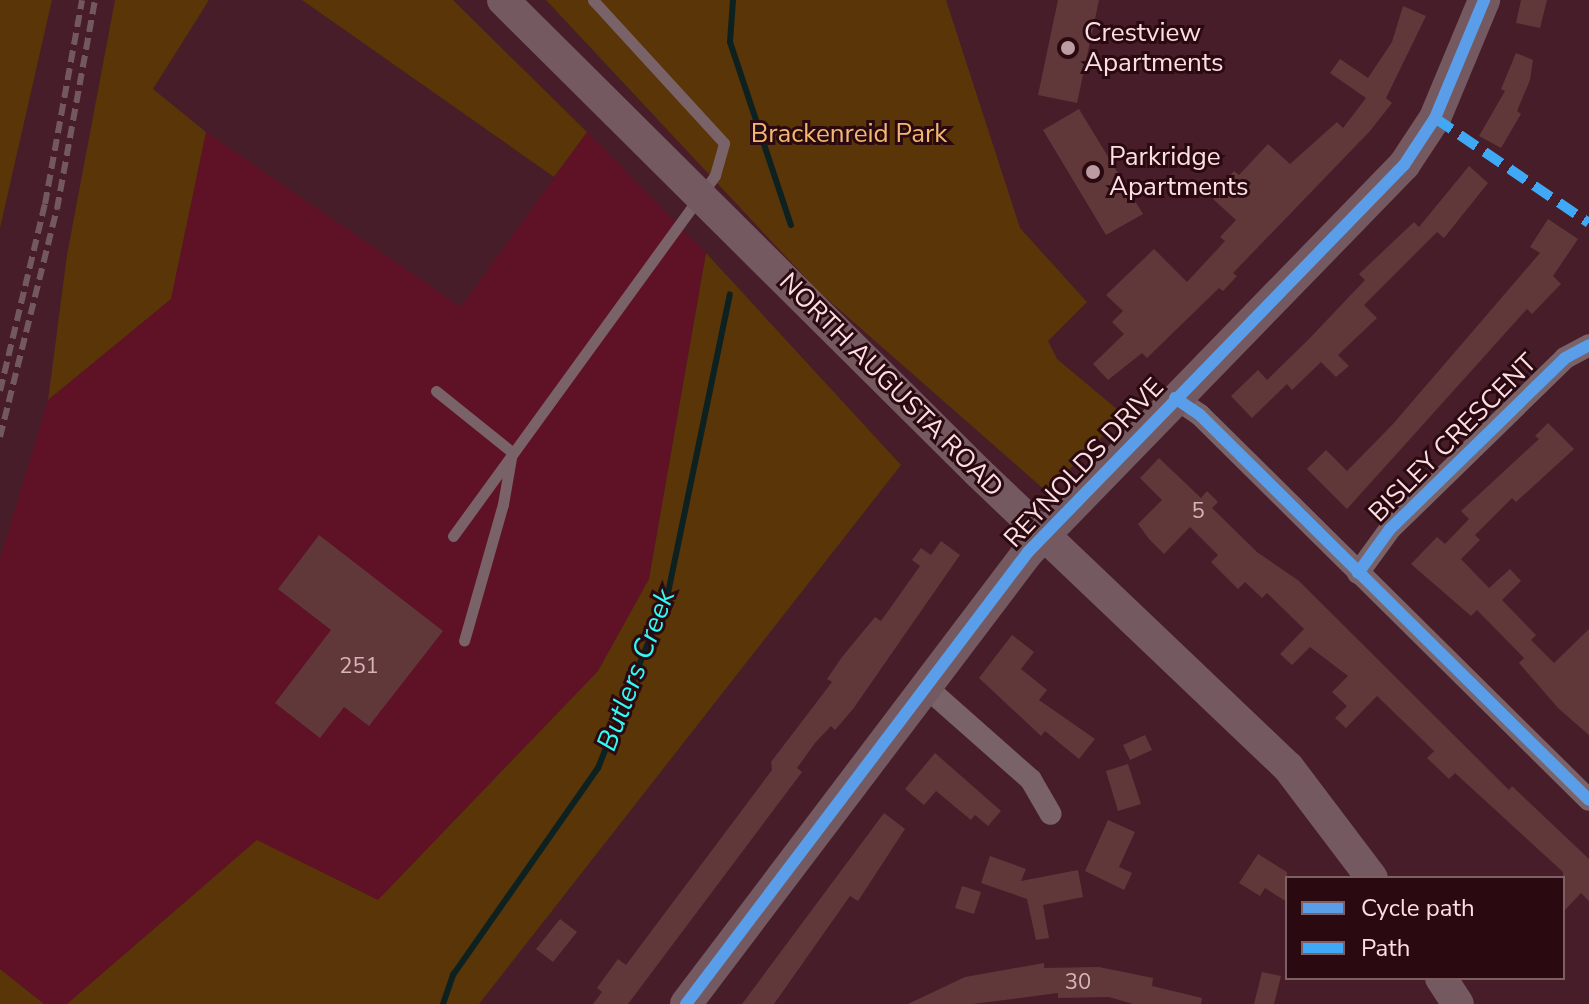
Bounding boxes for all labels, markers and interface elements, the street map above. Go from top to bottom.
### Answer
place label: Crestview Apartments [1084,17,1223,78]
marker: Crestview Apartments [1059,39,1077,57]
park label: Brackenreid Park [751,118,947,150]
place label: Parkridge Apartments [1109,141,1248,202]
marker: Parkridge Apartments [1084,163,1102,181]
street label: NORTH AUGUSTA ROAD [773,267,1009,503]
street label: BISLEY CRESCENT [1362,347,1544,529]
street label: REYNOLDS DRIVE [998,372,1170,554]
house number: 5 [1191,499,1205,525]
water label: Butlers Creek [590,584,682,756]
house number: 251 [339,654,379,680]
legend [1285,876,1565,980]
text: Cycle path [1361,892,1475,924]
text: Path [1361,932,1410,964]
house number: 30 [1065,970,1091,996]

